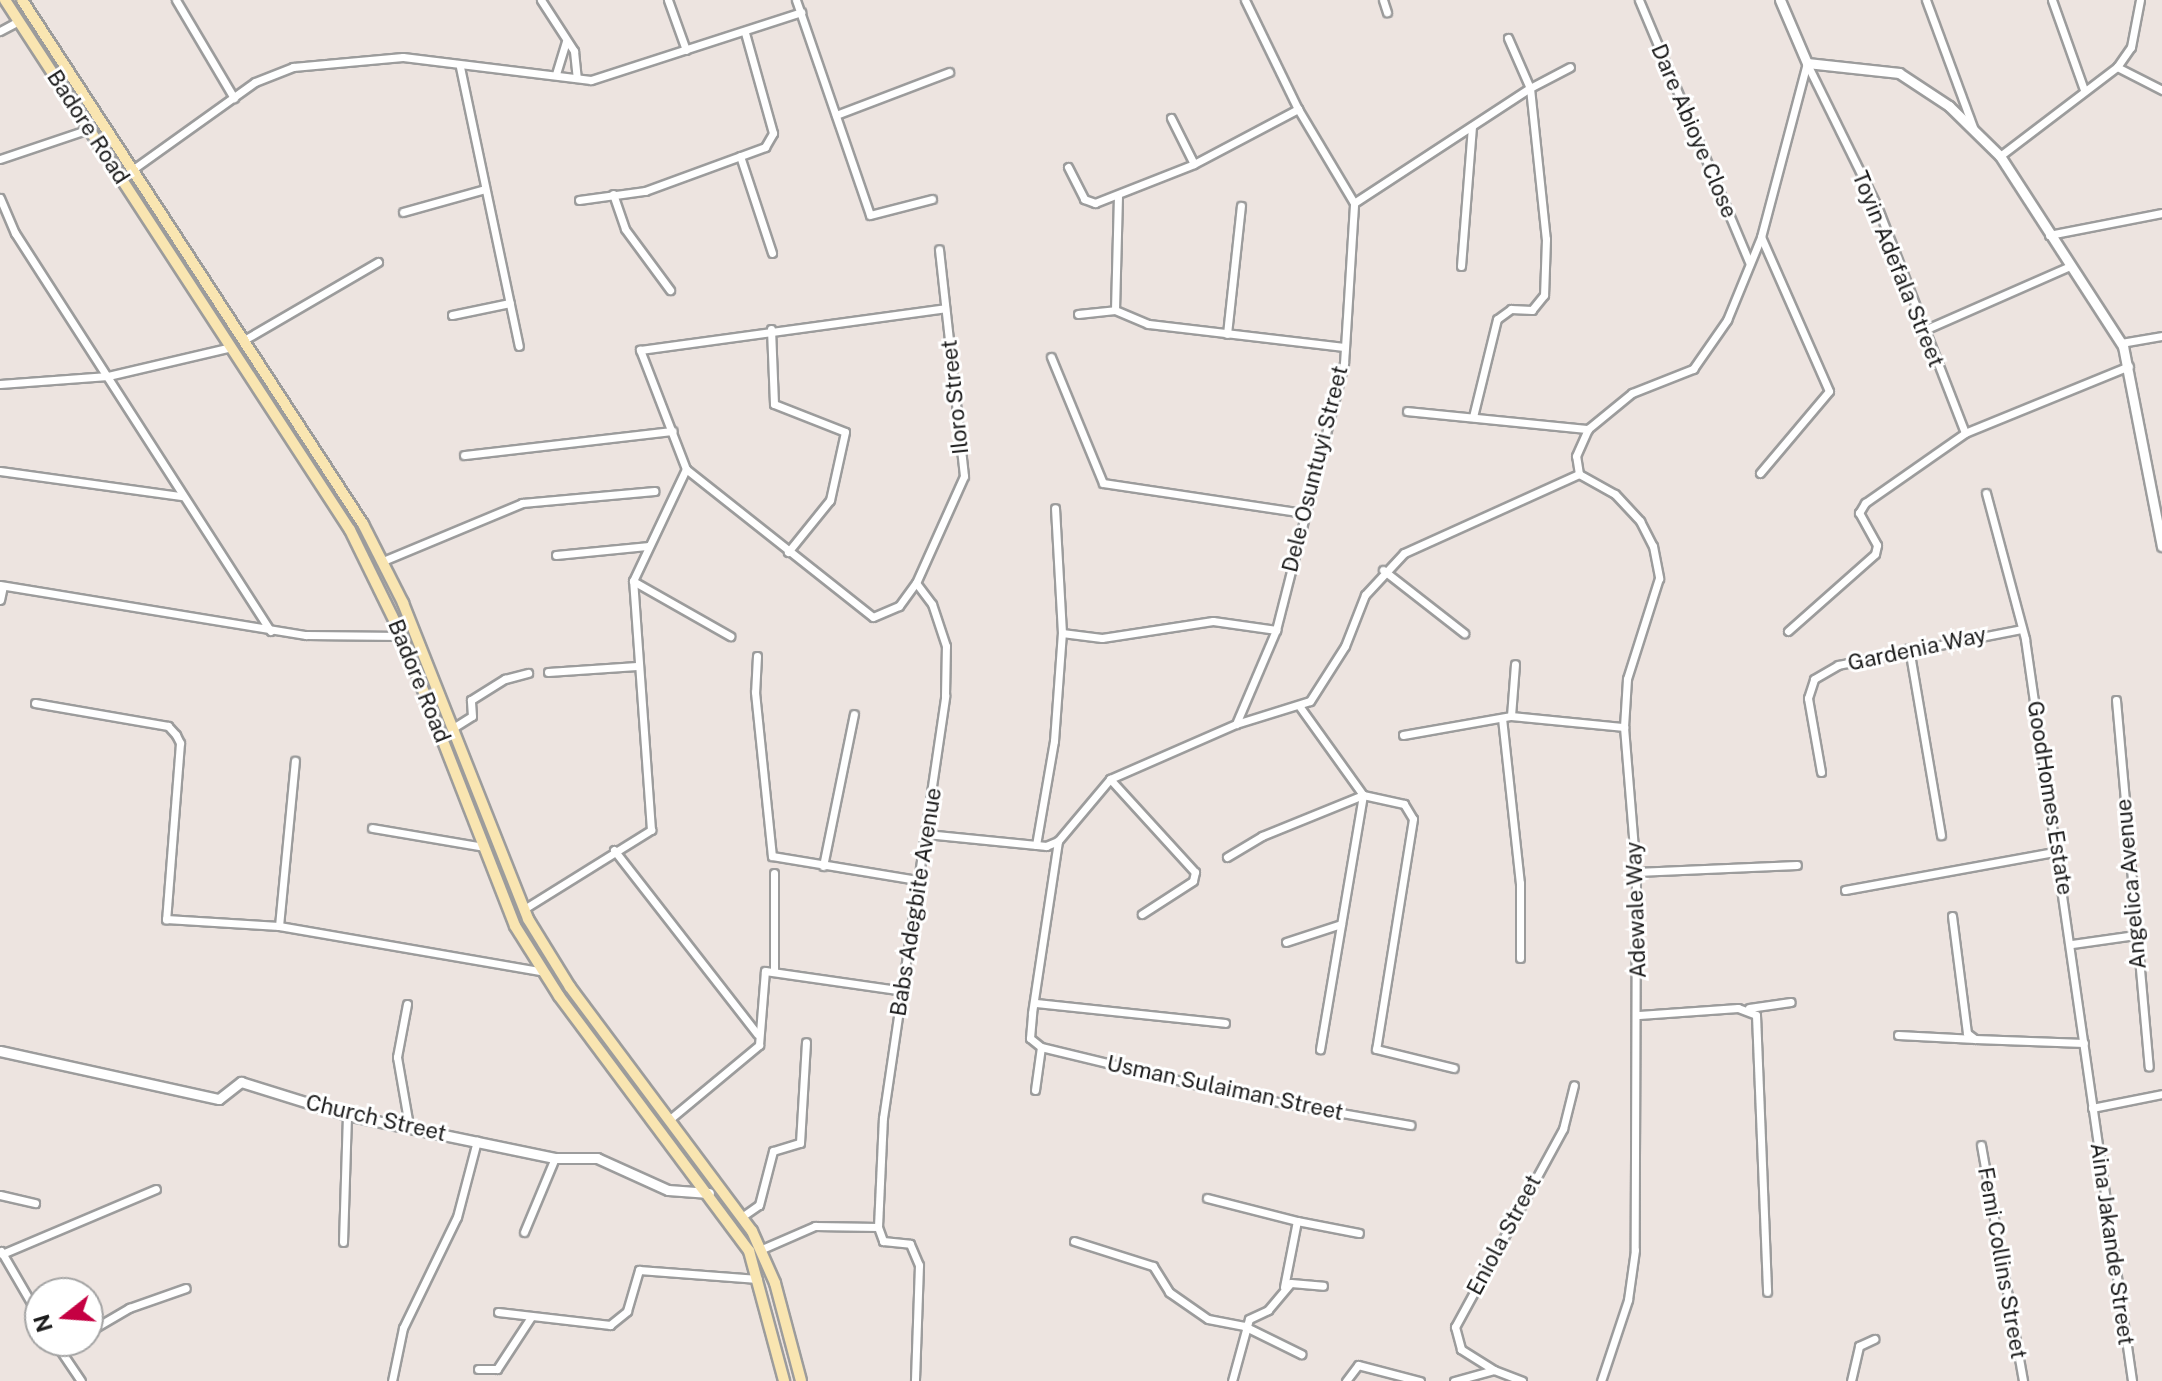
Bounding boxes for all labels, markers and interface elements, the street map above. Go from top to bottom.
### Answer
street label: Dare Abioye Close [1645,40,1743,222]
street label: Badore Road [41,65,135,189]
street label: Toyin Adefala Street [1847,167,1949,371]
street label: Iloro Street [936,338,974,456]
street label: Dele Osuntuyi Street [1277,363,1353,575]
street label: Badore Road [382,615,456,747]
street label: Gardenia Way [1845,621,1989,677]
street label: GoodHomes Estate [2022,699,2078,897]
street label: Babs Adegbite Avenue [885,786,947,1018]
street label: Angelica Avenue [2110,798,2152,970]
street label: Adewale Way [1620,841,1652,979]
street label: Usman Sulaiman Street [1104,1050,1346,1126]
street label: Church Street [303,1089,449,1147]
street label: Aina Jakande Street [2085,1141,2139,1347]
street label: Femi Collins Street [1972,1165,2032,1361]
street label: Eniola Street [1461,1170,1547,1300]
north arrow [24,1277,104,1357]
text: N [28,1311,58,1335]

